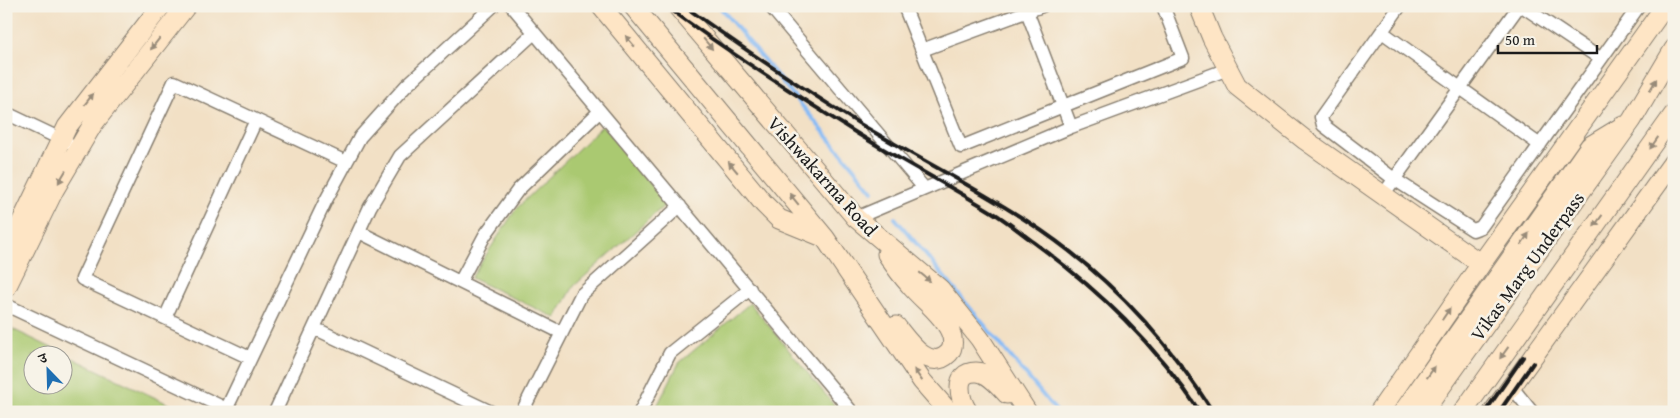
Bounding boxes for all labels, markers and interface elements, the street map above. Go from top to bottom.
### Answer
scale bar [1498,22,1596,54]
text: 50 m [1505,29,1536,50]
one-way arrow [624,36,636,48]
one-way arrow [703,37,714,50]
one-way arrow [150,38,161,51]
one-way arrow [1648,78,1657,91]
one-way arrow [83,93,94,106]
street label: Vishwakarma Road [761,110,885,243]
one-way arrow [1649,136,1659,149]
one-way arrow [728,160,739,173]
one-way arrow [57,170,66,183]
street label: Vikas Marg Underpass [1463,186,1591,346]
one-way arrow [788,193,799,206]
one-way arrow [1593,214,1603,228]
one-way arrow [1520,232,1530,246]
one-way arrow [919,272,932,283]
one-way arrow [1441,307,1451,321]
north arrow [22,346,72,396]
one-way arrow [1499,346,1509,360]
text: उ [35,347,51,369]
one-way arrow [1426,365,1436,379]
one-way arrow [913,368,923,382]

